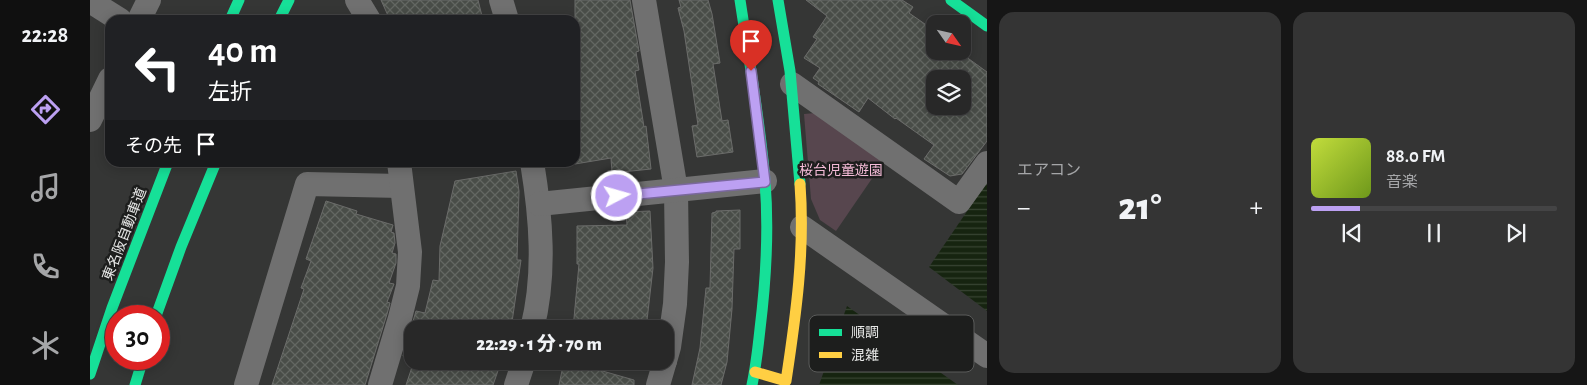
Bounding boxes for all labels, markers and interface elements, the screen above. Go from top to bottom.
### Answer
north arrow [926,15,971,60]
map controls [926,15,971,115]
pin [730,20,772,71]
text: 22:28 [22,24,68,46]
icon: arrive [737,27,765,55]
text: 40 m [208,34,277,69]
icon: left [125,35,190,100]
button: layers [926,70,971,115]
text: 左折 [208,81,252,103]
icon: directions [28,92,63,127]
icon: arrive [192,130,220,158]
text: その先 [125,137,182,156]
text: 88.0 FM [1386,147,1445,166]
park label: 桜台児童遊園 [799,162,883,178]
text: エアコン [1017,162,1081,178]
position arrow [590,169,642,221]
icon: music [28,170,63,205]
text: 音楽 [1386,174,1418,190]
street label: 東名阪自動車道 [100,186,149,283]
text: 21° [1118,189,1162,227]
text: − [1017,194,1030,222]
text: + [1250,194,1263,222]
icon: previous [1338,219,1366,247]
icon: pause [1420,219,1448,247]
icon: next [1502,219,1530,247]
icon: phone [28,249,63,284]
speed limit sign: 30 [105,305,170,370]
legend [809,315,974,372]
text: 順調 [851,326,879,340]
icon: climate [28,328,63,363]
text: 22:29 · 1 分 · 70 m [476,335,602,354]
text: 混雑 [851,347,879,363]

